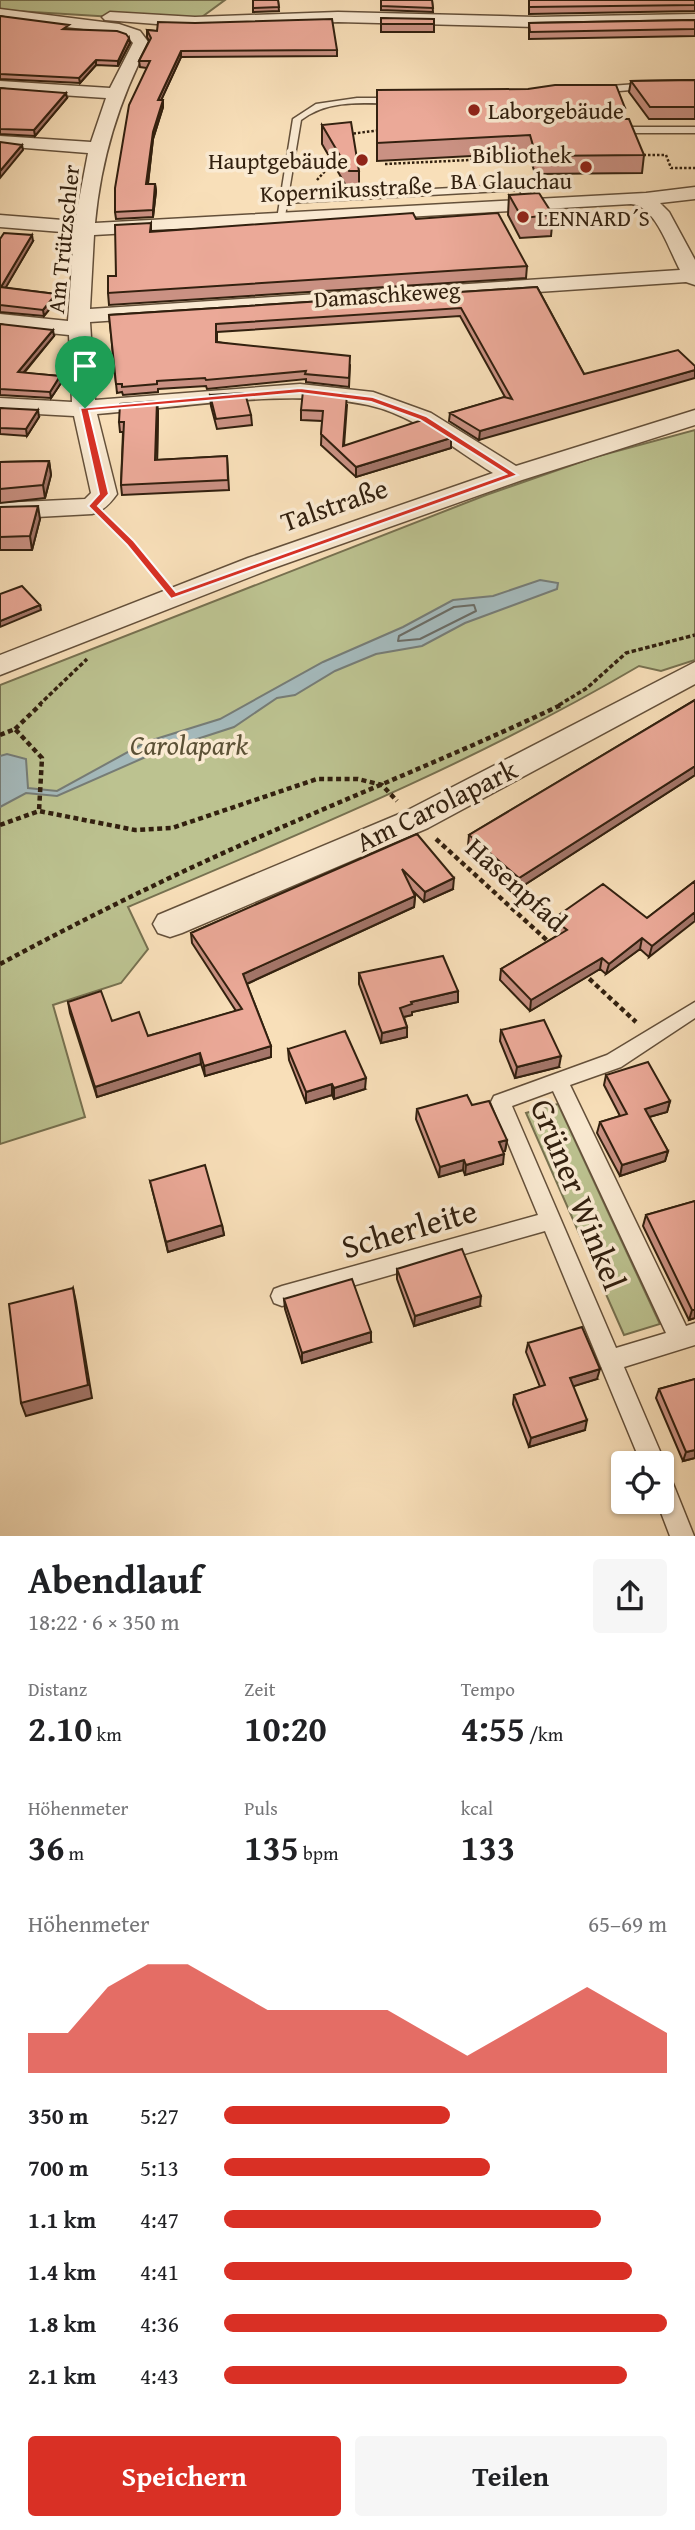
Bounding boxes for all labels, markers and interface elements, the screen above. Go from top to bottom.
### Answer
place label: Laborgebäude [488,94,624,127]
marker: Laborgebäude [466,102,482,118]
place label: Bibliothek BA Glauchau [451,138,573,197]
place label: Hauptgebäude [208,144,348,177]
marker: Hauptgebäude [354,152,370,168]
marker: Bibliothek BA Glauchau [578,159,594,175]
street label: Am Trützschler [39,162,87,315]
street label: Kopernikusstraße [259,168,433,210]
place label: LENNARD´S [537,201,650,234]
marker: LENNARD´S [515,209,531,225]
street label: Damaschkeweg [313,272,462,316]
pin [55,336,115,408]
icon: arrive [66,347,104,385]
street label: Talstraße [275,467,393,541]
park label: Carolapark [130,724,248,765]
street label: Am Carolapark [348,748,524,862]
street label: Hasenpfad [457,827,577,941]
street label: Grüner Winkel [519,1091,639,1297]
street label: Scherleite [336,1186,482,1270]
map controls [611,1451,674,1514]
button: locate [611,1451,674,1514]
text: Abendlauf [28,1551,202,1607]
button: share [593,1559,667,1633]
text: 18:22 · 6 × 350 m [28,1605,180,1638]
text: Distanz [28,1675,87,1703]
text: Zeit [244,1675,275,1703]
text: Tempo [461,1675,515,1703]
text: 2.10 [28,1703,92,1754]
text: 10:20 [244,1703,327,1754]
text: 4:55 [461,1703,525,1754]
text: km [92,1720,122,1748]
text: /km [525,1720,563,1748]
text: Höhenmeter [28,1794,128,1822]
text: Puls [244,1794,278,1822]
text: kcal [461,1794,493,1822]
text: 36 [28,1822,64,1873]
text: 135 [244,1822,299,1873]
text: 133 [461,1822,515,1873]
text: m [64,1839,84,1867]
text: bpm [299,1839,339,1867]
text: Höhenmeter [28,1907,150,1940]
text: 65–69 m [588,1907,667,1940]
text: 350 m [28,2099,89,2132]
text: 5:27 [140,2099,179,2132]
text: 700 m [28,2151,89,2184]
text: 5:13 [140,2151,179,2184]
text: 1.1 km [28,2203,96,2236]
text: 4:47 [140,2203,179,2236]
text: 1.4 km [28,2255,96,2288]
text: 4:41 [140,2255,179,2288]
text: 1.8 km [28,2307,96,2340]
text: 4:36 [140,2307,179,2340]
text: 2.1 km [28,2359,96,2392]
text: 4:43 [140,2359,179,2392]
button: Speichern [28,2436,341,2516]
button: Teilen [355,2436,667,2516]

